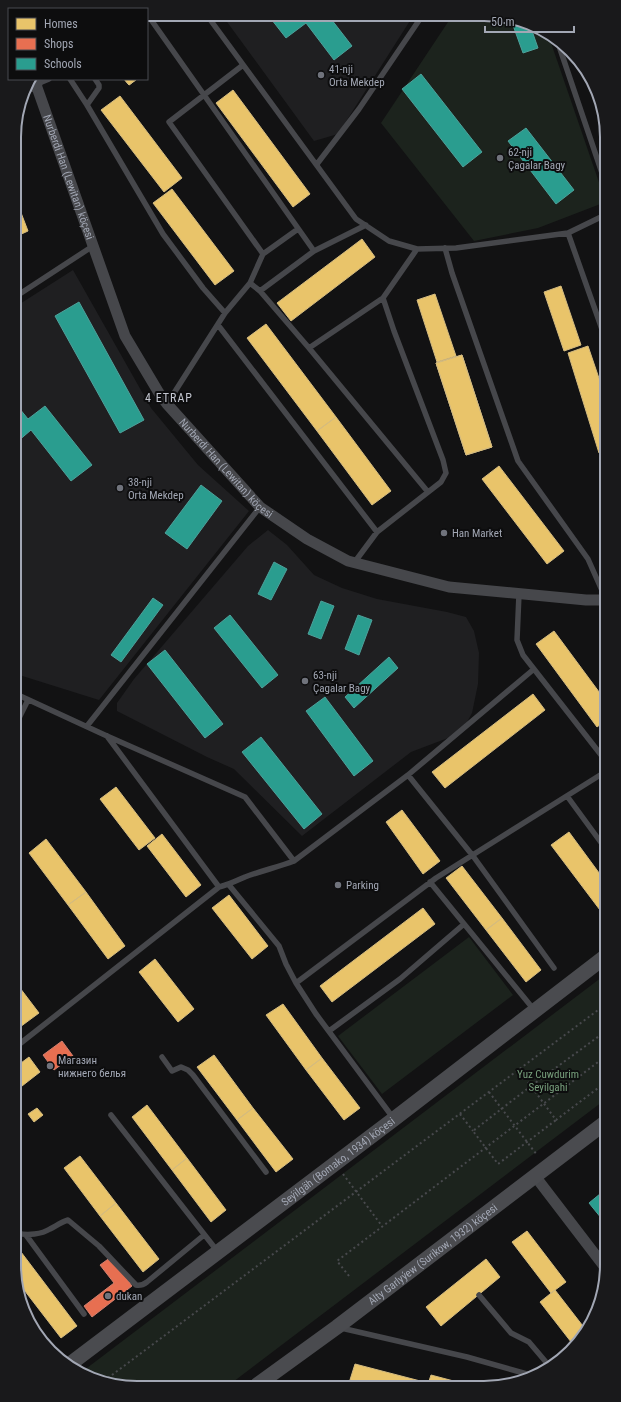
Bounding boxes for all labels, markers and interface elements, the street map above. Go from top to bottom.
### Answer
legend [8,8,148,80]
scale bar [485,8,574,34]
text: 50 m [491,15,515,29]
text: Homes [44,17,78,31]
text: Shops [44,37,73,51]
text: Schools [44,57,82,71]
place label: 41-nji Orta Mekdep [329,63,385,89]
marker: 41-nji Orta Mekdep [316,70,326,80]
street label: Nurberdi Han (Lewitan) köçesi [40,113,96,241]
place label: 62-nji Çagalar Bagy [508,146,566,172]
marker: 62-nji Çagalar Bagy [495,153,505,163]
district label: 4 ETRAP [145,391,193,405]
street label: Nurberdi Han (Lewitan) köçesi [176,416,275,521]
place label: 38-nji Orta Mekdep [128,476,184,502]
marker: 38-nji Orta Mekdep [115,483,125,493]
place label: Han Market [452,527,502,540]
marker: Han Market [439,528,449,538]
place label: 63-nji Çagalar Bagy [313,669,371,695]
marker: 63-nji Çagalar Bagy [300,676,310,686]
place label: Parking [346,879,379,892]
marker: Parking [333,880,343,890]
place label: Магазин нижнего белья [58,1054,126,1080]
marker: Магазин нижнего белья [45,1061,55,1071]
park label: Yuz Cuwdurim Seyilgahi [517,1068,579,1094]
street label: Seýilgäh (Bomako, 1934) köçesi [279,1115,398,1209]
street label: Alty Garlyýew (Surikow, 1932) köçesi [366,1201,500,1308]
place label: dukan [116,1290,142,1303]
marker: dukan [103,1291,113,1301]

